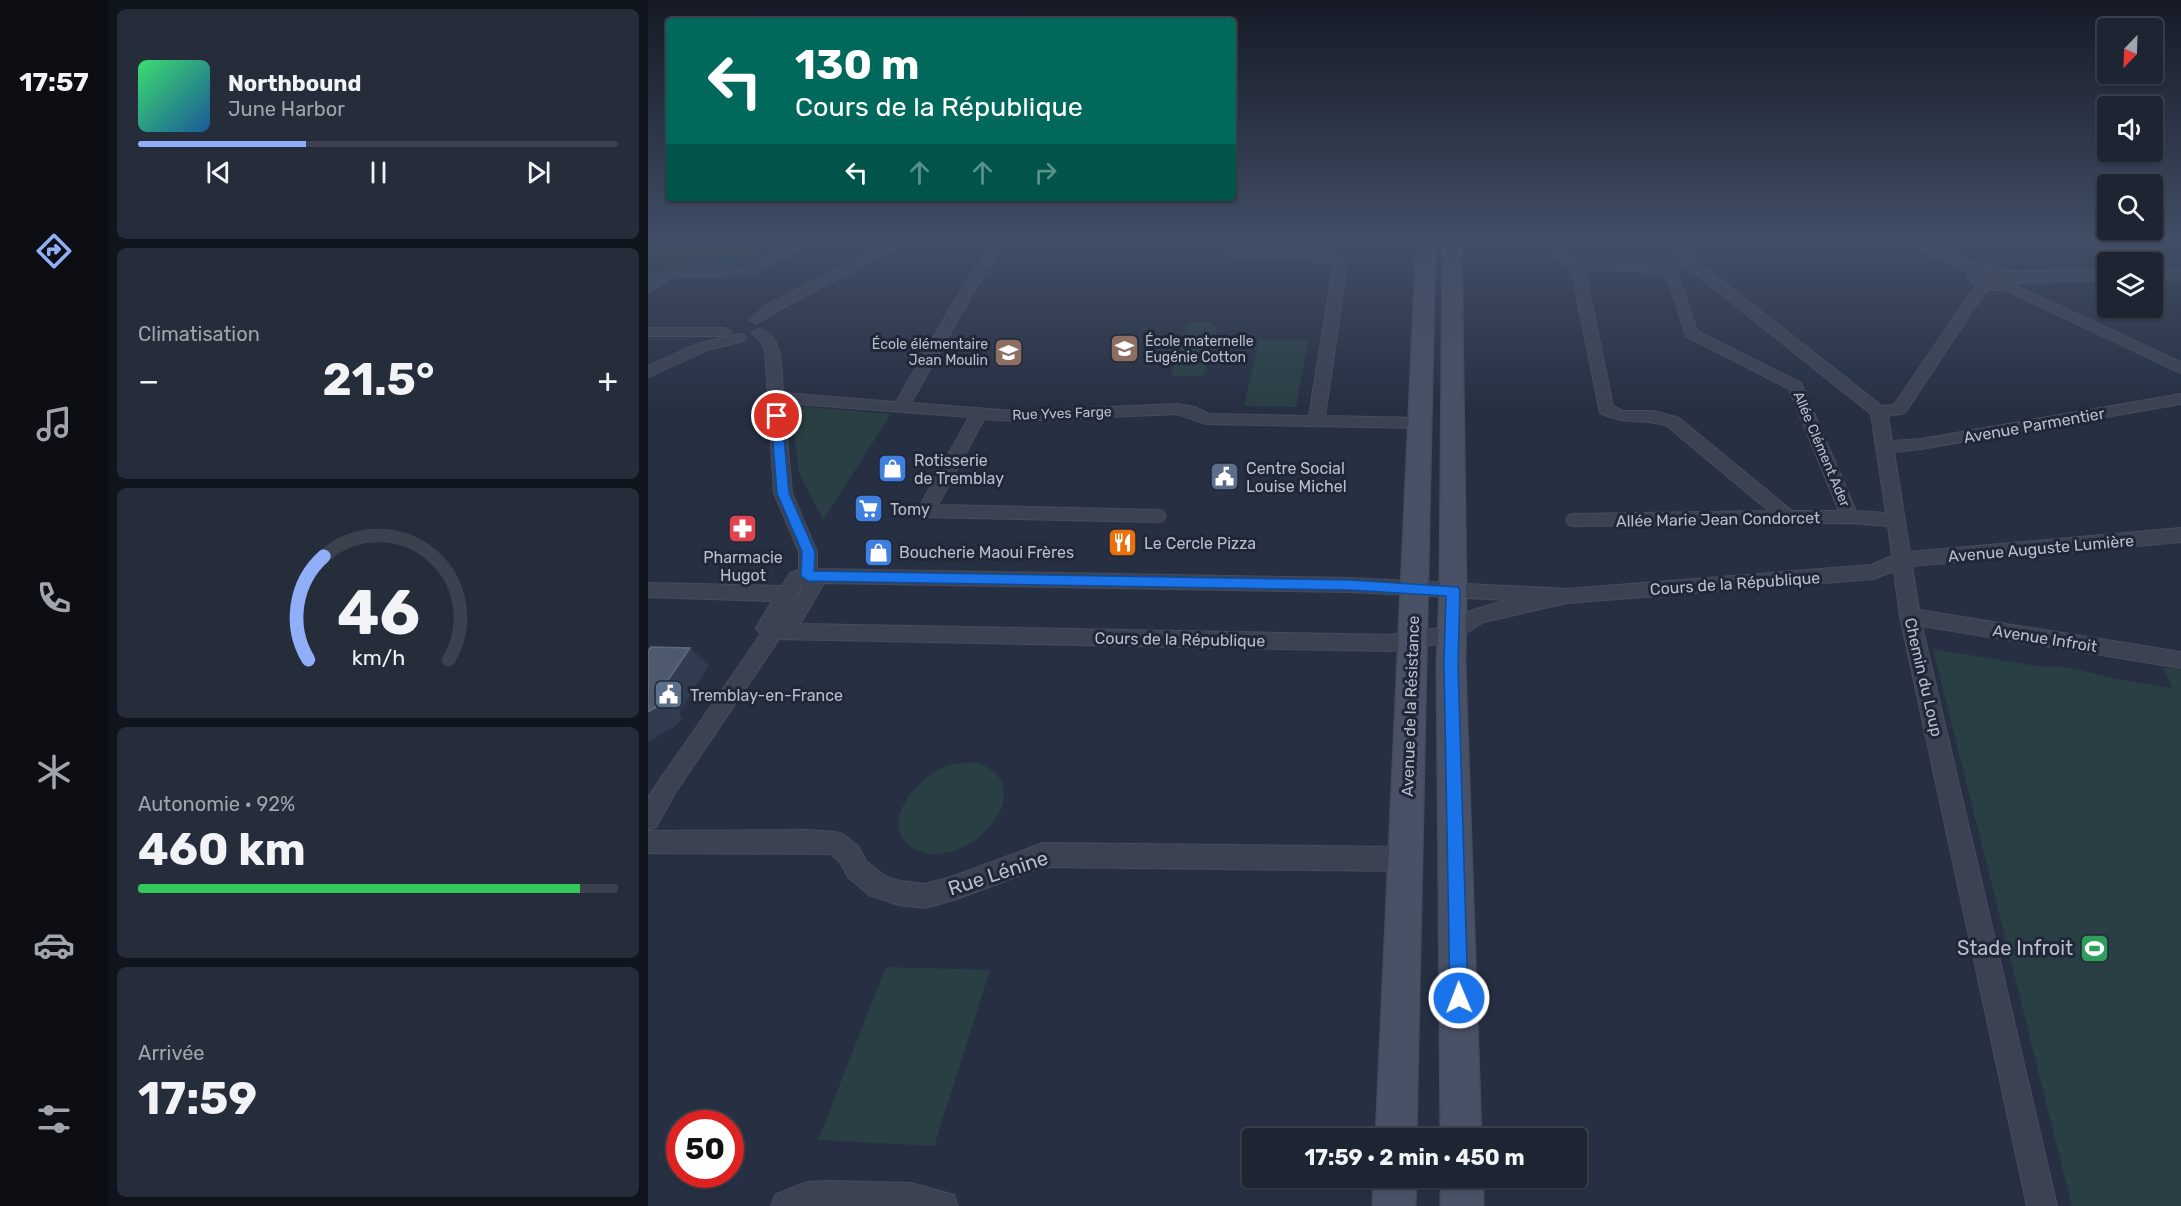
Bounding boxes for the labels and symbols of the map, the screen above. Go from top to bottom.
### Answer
north arrow [2097,18,2163,84]
place label: École maternelle Eugénie Cotton [1145,332,1254,366]
school or university icon: École maternelle Eugénie Cotton [1108,333,1140,365]
place label: École élémentaire Jean Moulin [872,335,988,369]
school or university icon: École élémentaire Jean Moulin [993,336,1025,368]
street label: Allée Clément Ader [1790,389,1854,510]
pin [751,390,802,441]
street label: Rue Yves Farge [1012,403,1112,424]
street label: Avenue Parmentier [1962,404,2106,447]
place label: Rotisserie de Tremblay [914,451,1004,488]
shop icon: Rotisserie de Tremblay [877,453,909,485]
place label: Centre Social Louise Michel [1246,459,1347,496]
public building icon: Centre Social Louise Michel [1209,461,1241,493]
supermarket icon: Tomy [853,493,885,525]
place label: Tomy [890,500,930,519]
street label: Allée Marie Jean Condorcet [1616,508,1820,531]
pharmacy icon: Pharmacie Hugot [727,513,759,545]
restaurant icon: Le Cercle Pizza [1107,527,1139,559]
street label: Avenue Auguste Lumière [1947,531,2135,566]
place label: Le Cercle Pizza [1144,534,1256,553]
shop icon: Boucherie Maoui Frères [862,536,894,568]
place label: Boucherie Maoui Frères [899,543,1074,562]
place label: Pharmacie Hugot [703,548,783,585]
street label: Cours de la République [1649,568,1821,599]
street label: Avenue de la Résistance [1398,615,1423,797]
street label: Chemin du Loup [1901,616,1946,738]
street label: Avenue Infroit [1991,621,2098,656]
street label: Cours de la République [1095,629,1265,650]
public building icon: Tremblay-en-France [653,679,685,711]
place label: Tremblay-en-France [690,686,843,705]
street label: Rue Lénine [945,846,1051,900]
sports icon: Stade Infroit [2078,932,2110,964]
place label: Stade Infroit [1957,936,2073,960]
position arrow [1427,966,1491,1030]
speed limit sign: 50 [666,1110,744,1188]

